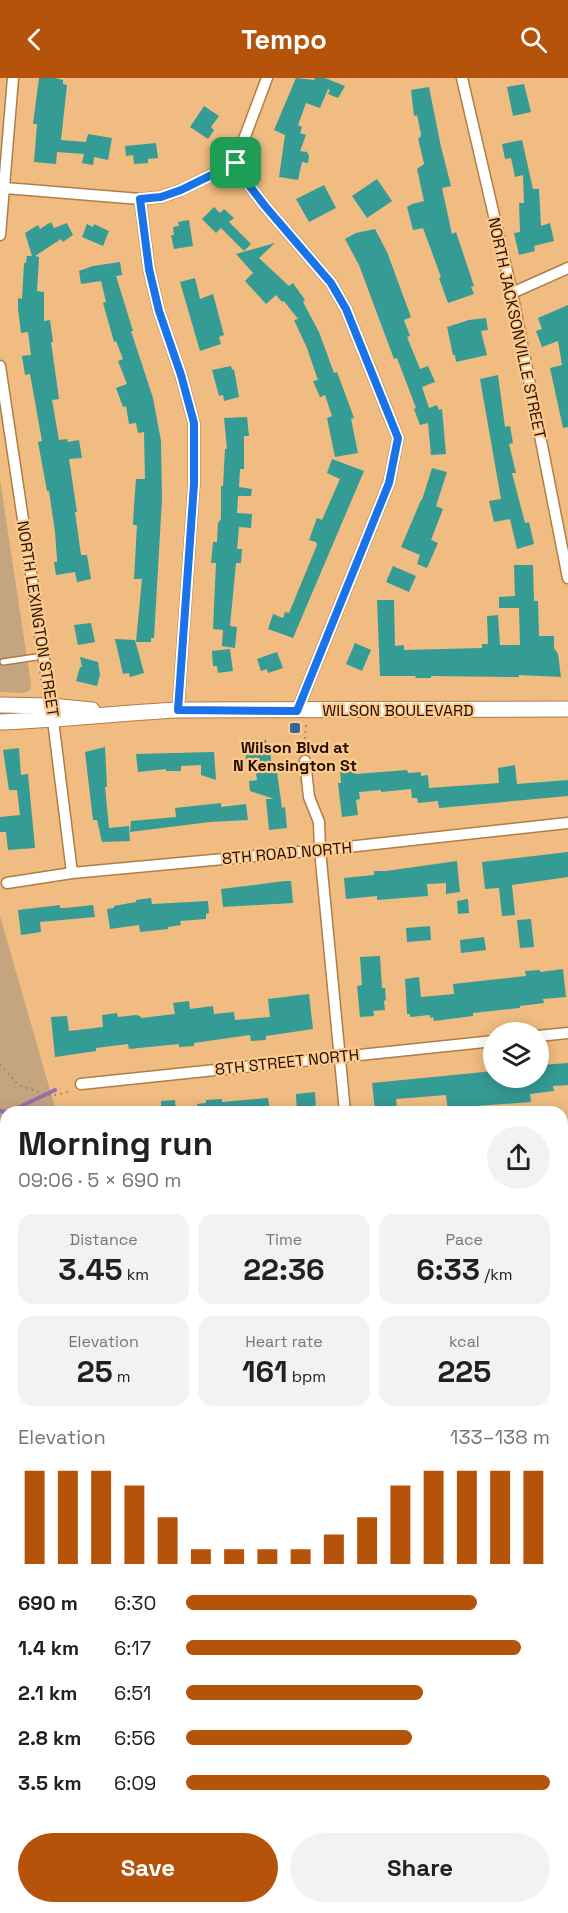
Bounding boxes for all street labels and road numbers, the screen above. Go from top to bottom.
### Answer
street label: NORTH JACKSONVILLE STREET [483,215,551,441]
street label: NORTH LEXINGTON STREET [12,519,64,719]
street label: WILSON BOULEVARD [322,700,474,721]
street label: 8TH ROAD NORTH [221,837,353,869]
street label: 8TH STREET NORTH [214,1044,360,1080]

